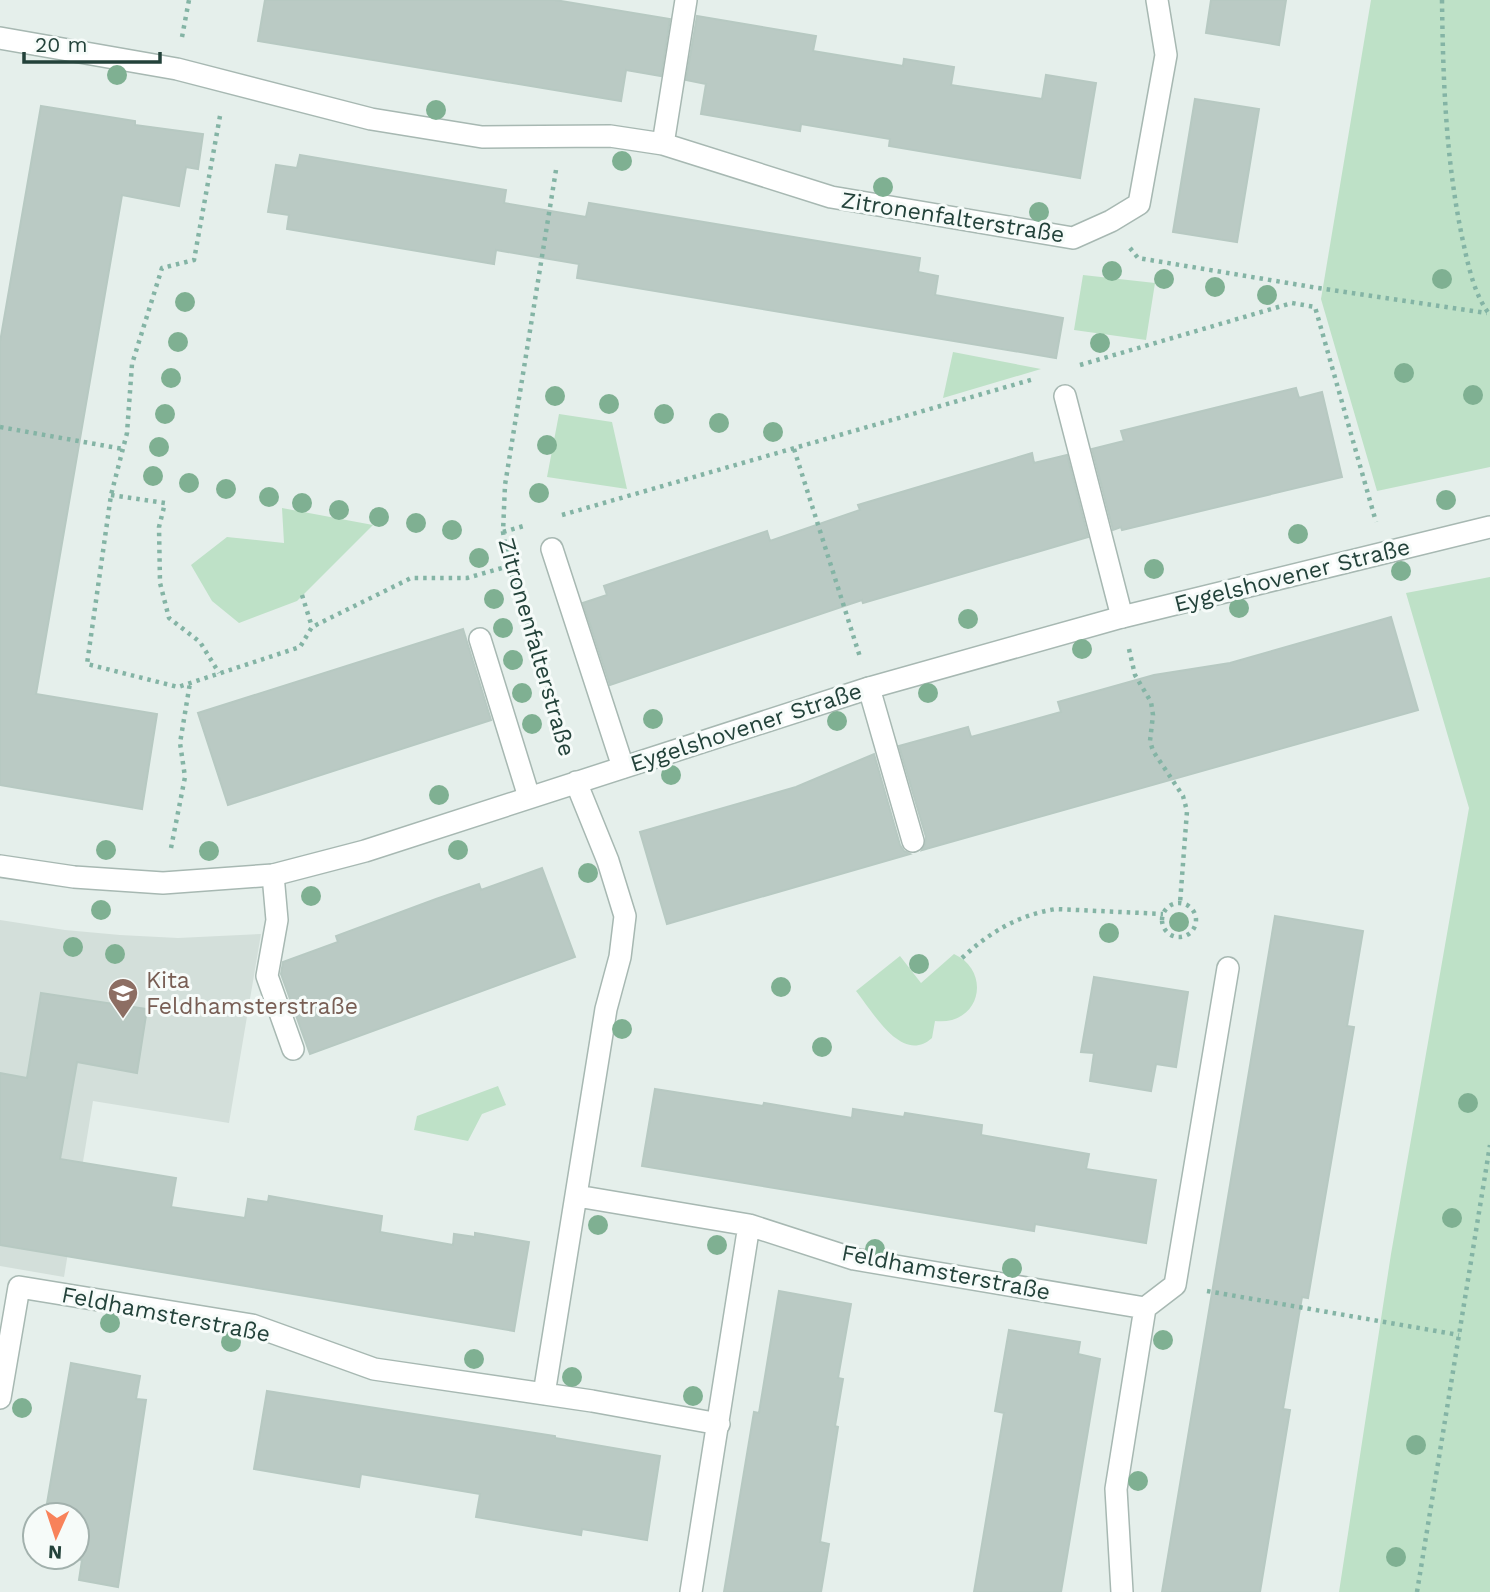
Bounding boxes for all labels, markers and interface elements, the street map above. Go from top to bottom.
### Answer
scale bar [24,21,161,65]
text: 20 m [35,32,87,57]
street label: Zitronenfalterstraße [839,187,1066,248]
street label: Eygelshovener Straße [1172,533,1413,618]
street label: Zitronenfalterstraße [492,535,581,759]
street label: Eygelshovener Straße [627,677,865,778]
place label: Kita Feldhamsterstraße [146,967,358,1020]
school or university icon: Kita Feldhamsterstraße [106,976,140,1020]
street label: Feldhamsterstraße [839,1239,1052,1306]
street label: Feldhamsterstraße [59,1281,272,1348]
north arrow [21,1501,91,1571]
text: N [47,1541,63,1564]

